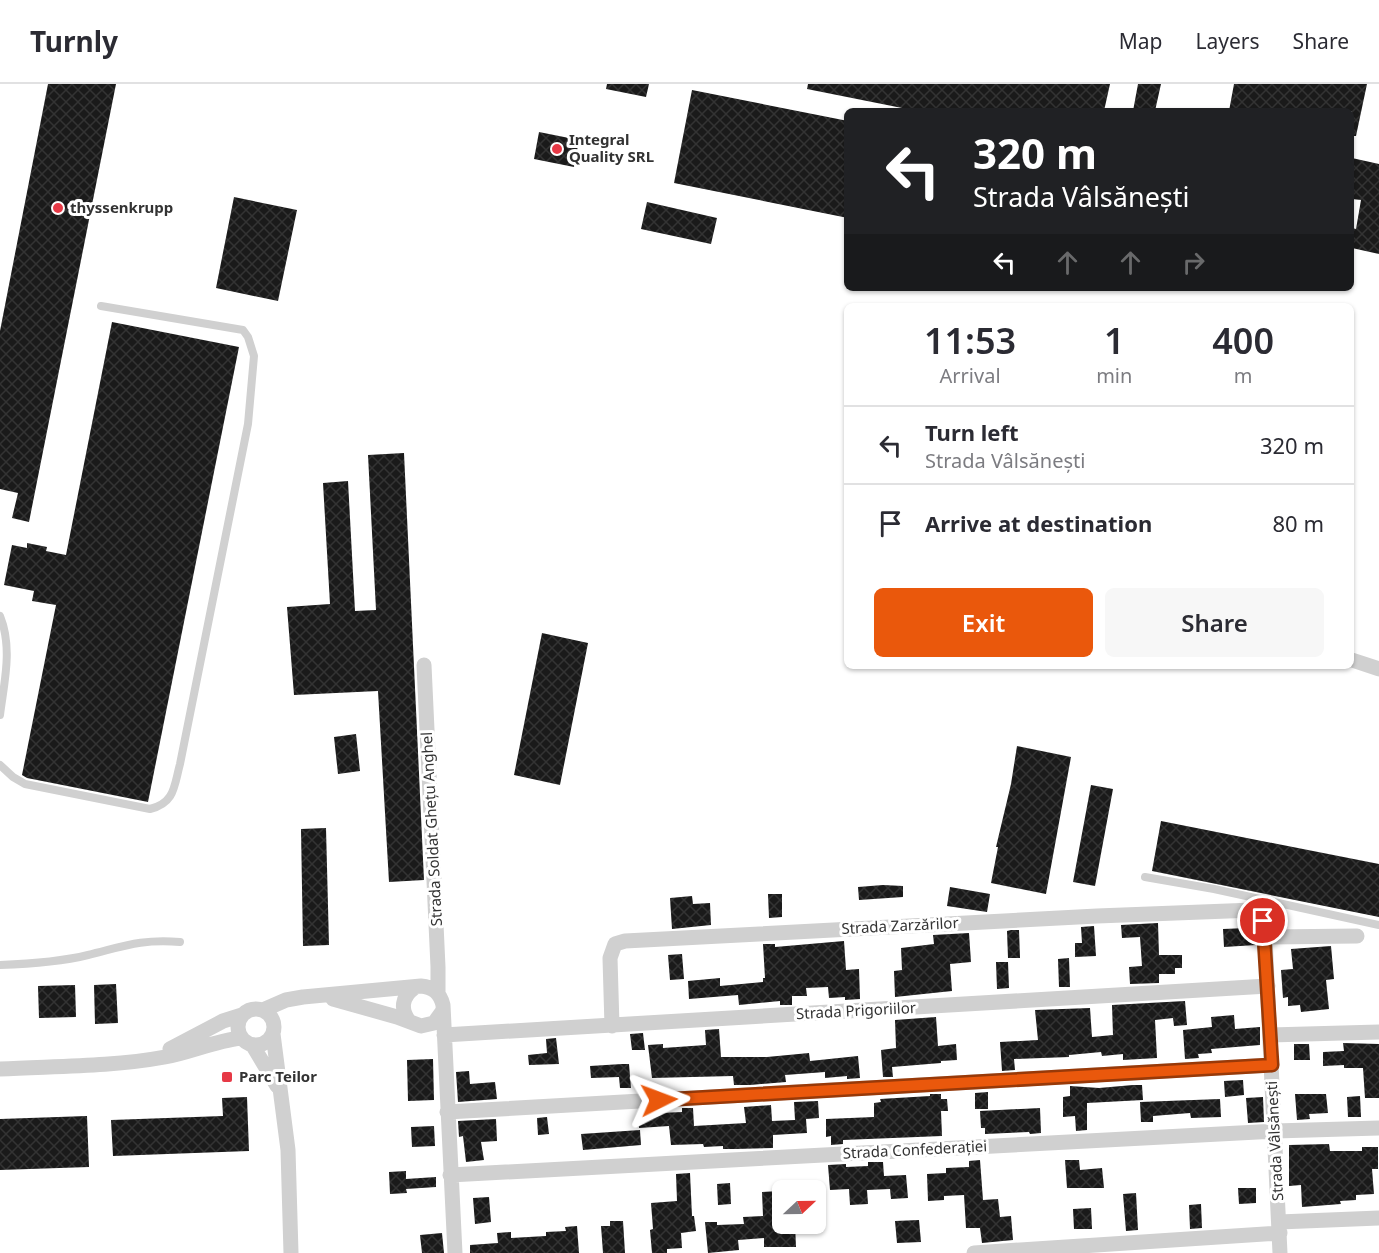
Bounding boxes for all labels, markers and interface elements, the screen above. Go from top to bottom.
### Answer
text: Turnly [30,22,118,60]
text: Map [1119,27,1163,55]
text: Layers [1196,27,1260,55]
text: Share [1293,27,1349,55]
text: 320 m [973,124,1097,181]
place label: Integral Quality SRL [569,129,654,166]
icon: left [874,132,952,210]
marker: Integral Quality SRL [550,142,564,156]
text: Strada Vâlsănești [973,178,1190,215]
place label: thyssenkrupp [70,197,173,217]
marker: thyssenkrupp [51,201,65,215]
icon: left [988,246,1021,279]
icon: ahead [1051,246,1084,279]
icon: ahead [1114,246,1147,279]
icon: right [1177,246,1210,279]
text: 11:53 [924,316,1016,365]
text: 1 [1104,316,1125,365]
text: 400 [1212,316,1274,365]
text: Arrival [940,362,1001,389]
text: min [1096,362,1132,389]
text: m [1234,362,1253,389]
text: Turn left [925,417,1019,447]
icon: left [874,429,907,462]
text: 320 m [1260,430,1324,460]
text: Strada Vâlsănești [925,447,1085,474]
icon: arrive [874,507,907,540]
text: Arrive at destination [925,508,1152,538]
text: 80 m [1273,508,1324,538]
button: Exit [874,588,1093,657]
button: Share [1105,588,1324,657]
street label: Strada Soldat Ghețu Anghel [416,731,446,927]
pin [1237,895,1288,946]
icon: arrive [1246,904,1279,937]
street label: Strada Zarzărilor [841,912,959,938]
street label: Strada Prigoriilor [795,997,916,1023]
place label: Parc Teilor [239,1066,317,1086]
position arrow [627,1068,691,1132]
marker: Parc Teilor [220,1070,234,1084]
street label: Strada Vâlsănești [1261,1080,1287,1202]
street label: Strada Confederației [842,1135,988,1163]
north arrow [772,1180,826,1234]
map controls [772,1180,826,1234]

